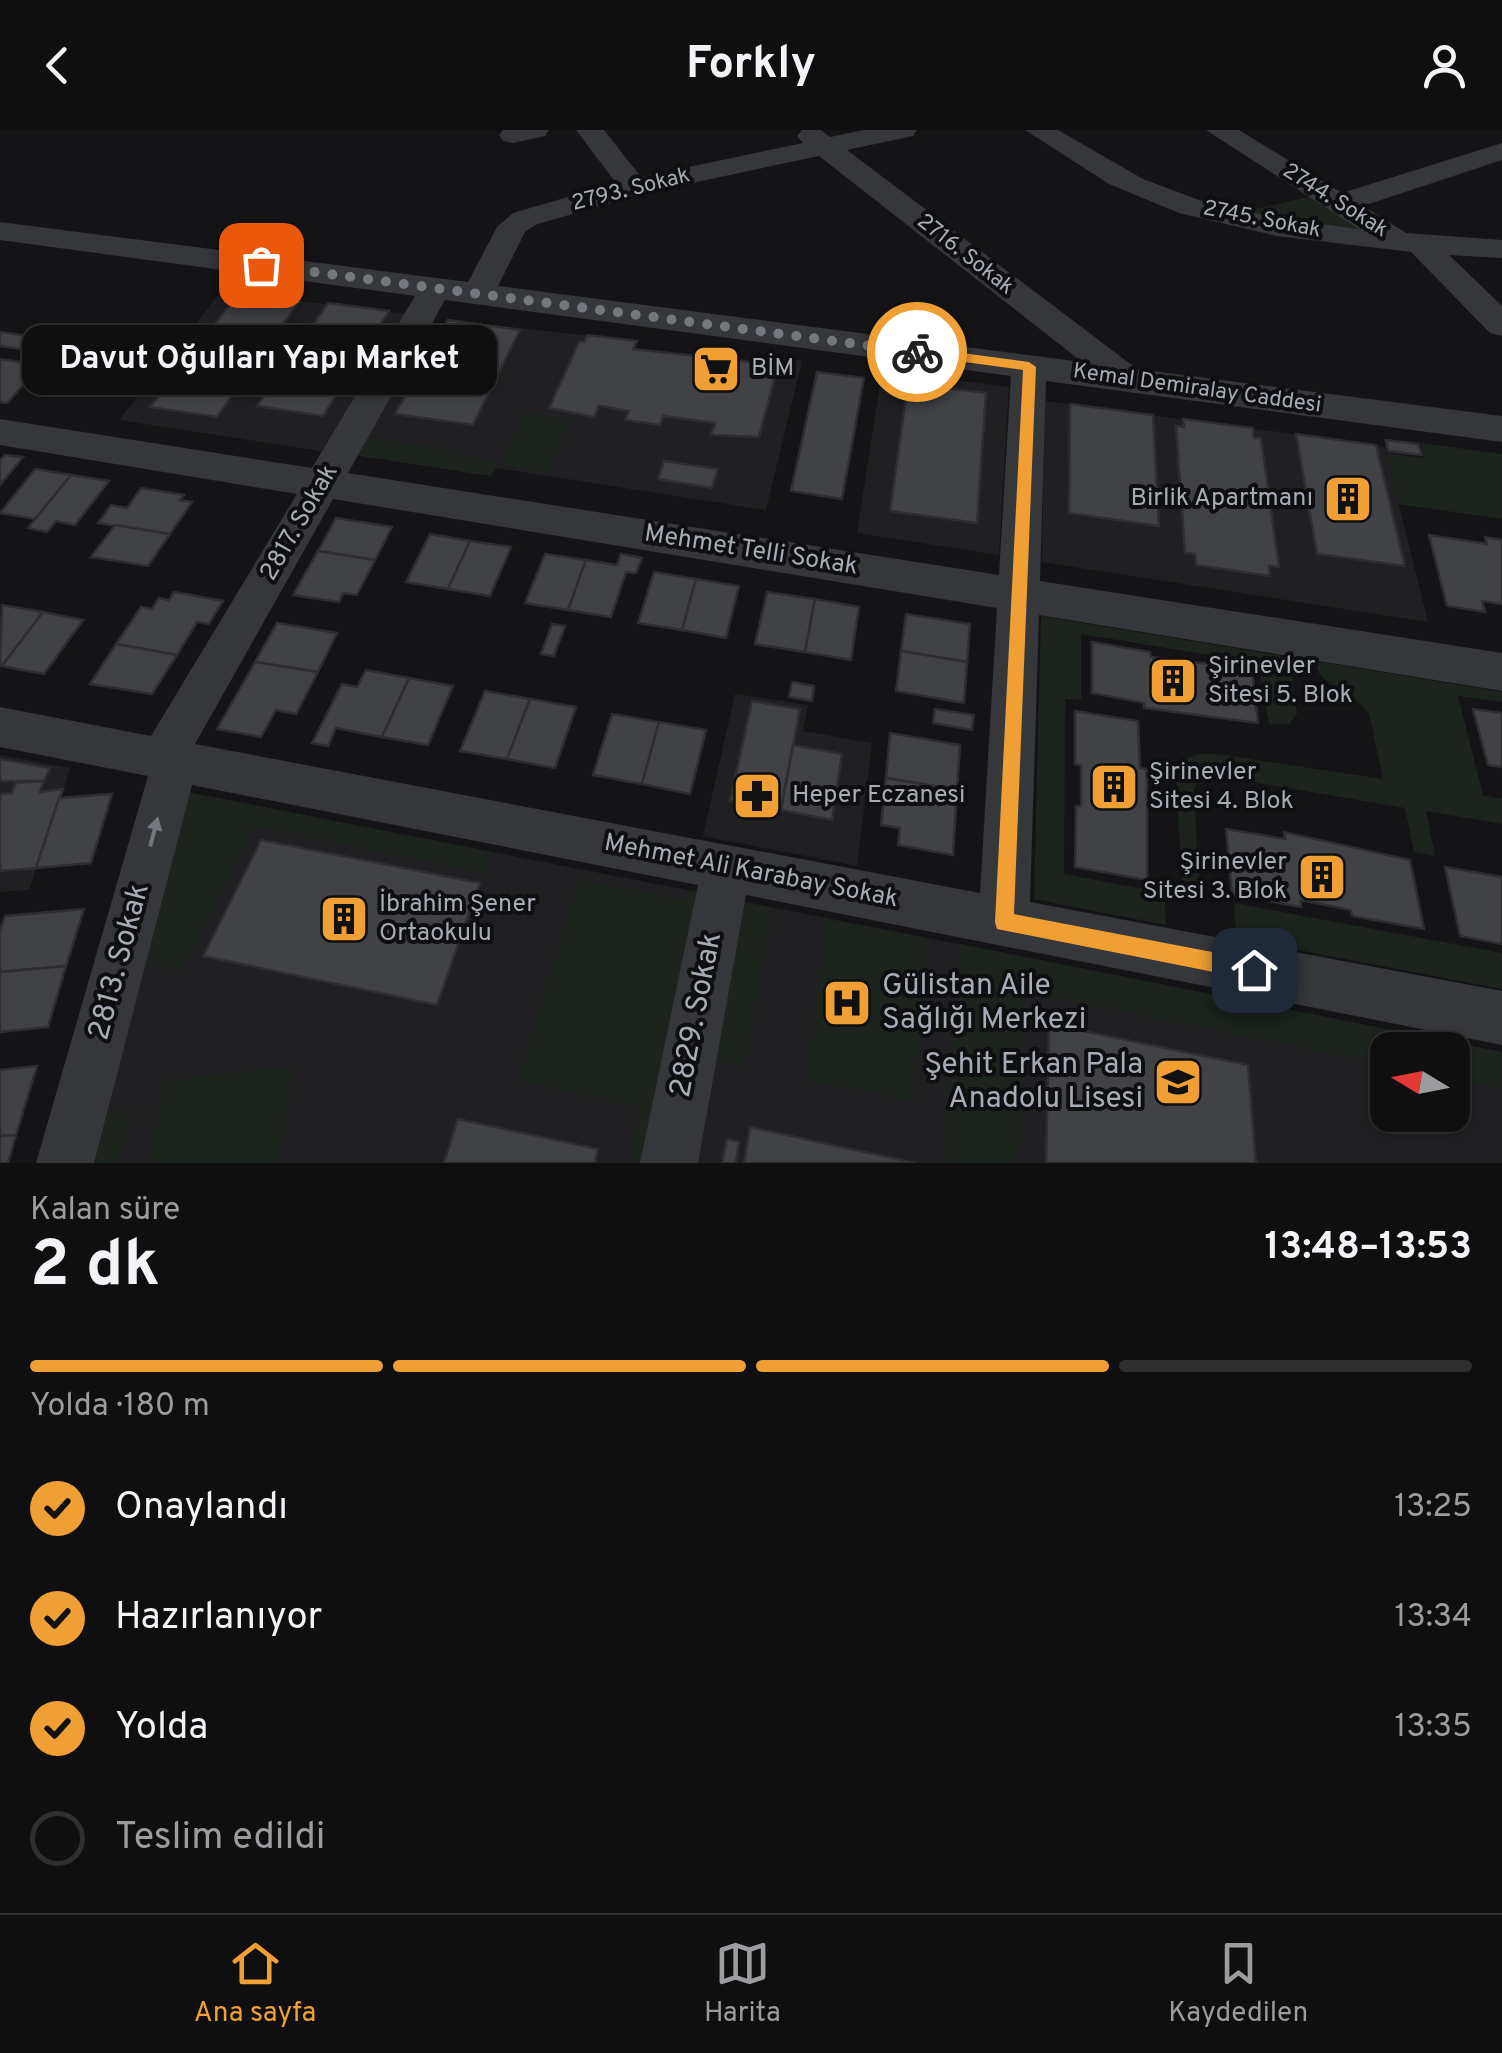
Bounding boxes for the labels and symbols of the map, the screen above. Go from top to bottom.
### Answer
street label: 2744. Sokak [1277,158,1393,244]
street label: 2793. Sokak [569,162,693,218]
street label: 2745. Sokak [1201,195,1323,245]
street label: 2716. Sokak [911,209,1019,301]
pin [219,223,304,308]
courier [867,302,967,402]
callout: Davut Oğulları Yapı Market [24,325,498,395]
supermarket icon: BİM [690,343,742,395]
place label: BİM [751,353,794,385]
street label: Kemal Demiralay Caddesi [1071,358,1323,420]
street label: 2817. Sokak [254,459,346,587]
building icon: Birlik Apartmanı [1322,473,1374,525]
place label: Birlik Apartmanı [1131,483,1313,515]
street label: Mehmet Telli Sokak [642,518,860,584]
place label: Şirinevler Sitesi 5. Blok [1208,651,1353,712]
building icon: Şirinevler Sitesi 5. Blok [1147,655,1199,707]
place label: Şirinevler Sitesi 4. Blok [1149,757,1294,818]
building icon: Şirinevler Sitesi 4. Blok [1088,761,1140,813]
pharmacy icon: Heper Eczanesi [731,770,783,822]
place label: Heper Eczanesi [792,780,965,812]
one-way arrow [147,816,163,847]
street label: Mehmet Ali Karabay Sokak [601,828,901,916]
place label: Şirinevler Sitesi 3. Blok [1143,847,1287,908]
building icon: Şirinevler Sitesi 3. Blok [1296,851,1348,903]
street label: 2813. Sokak [81,880,159,1044]
place label: İbrahim Şener Ortaokulu [379,889,536,950]
building icon: İbrahim Şener Ortaokulu [318,893,370,945]
pin [1212,928,1297,1013]
street label: 2829. Sokak [663,929,731,1101]
place label: Gülistan Aile Sağlığı Merkezi [882,968,1086,1039]
hospital icon: Gülistan Aile Sağlığı Merkezi [821,977,873,1029]
north arrow [1370,1032,1470,1132]
place label: Şehit Erkan Pala Anadolu Lisesi [924,1047,1143,1118]
school or university icon: Şehit Erkan Pala Anadolu Lisesi [1152,1056,1204,1108]

